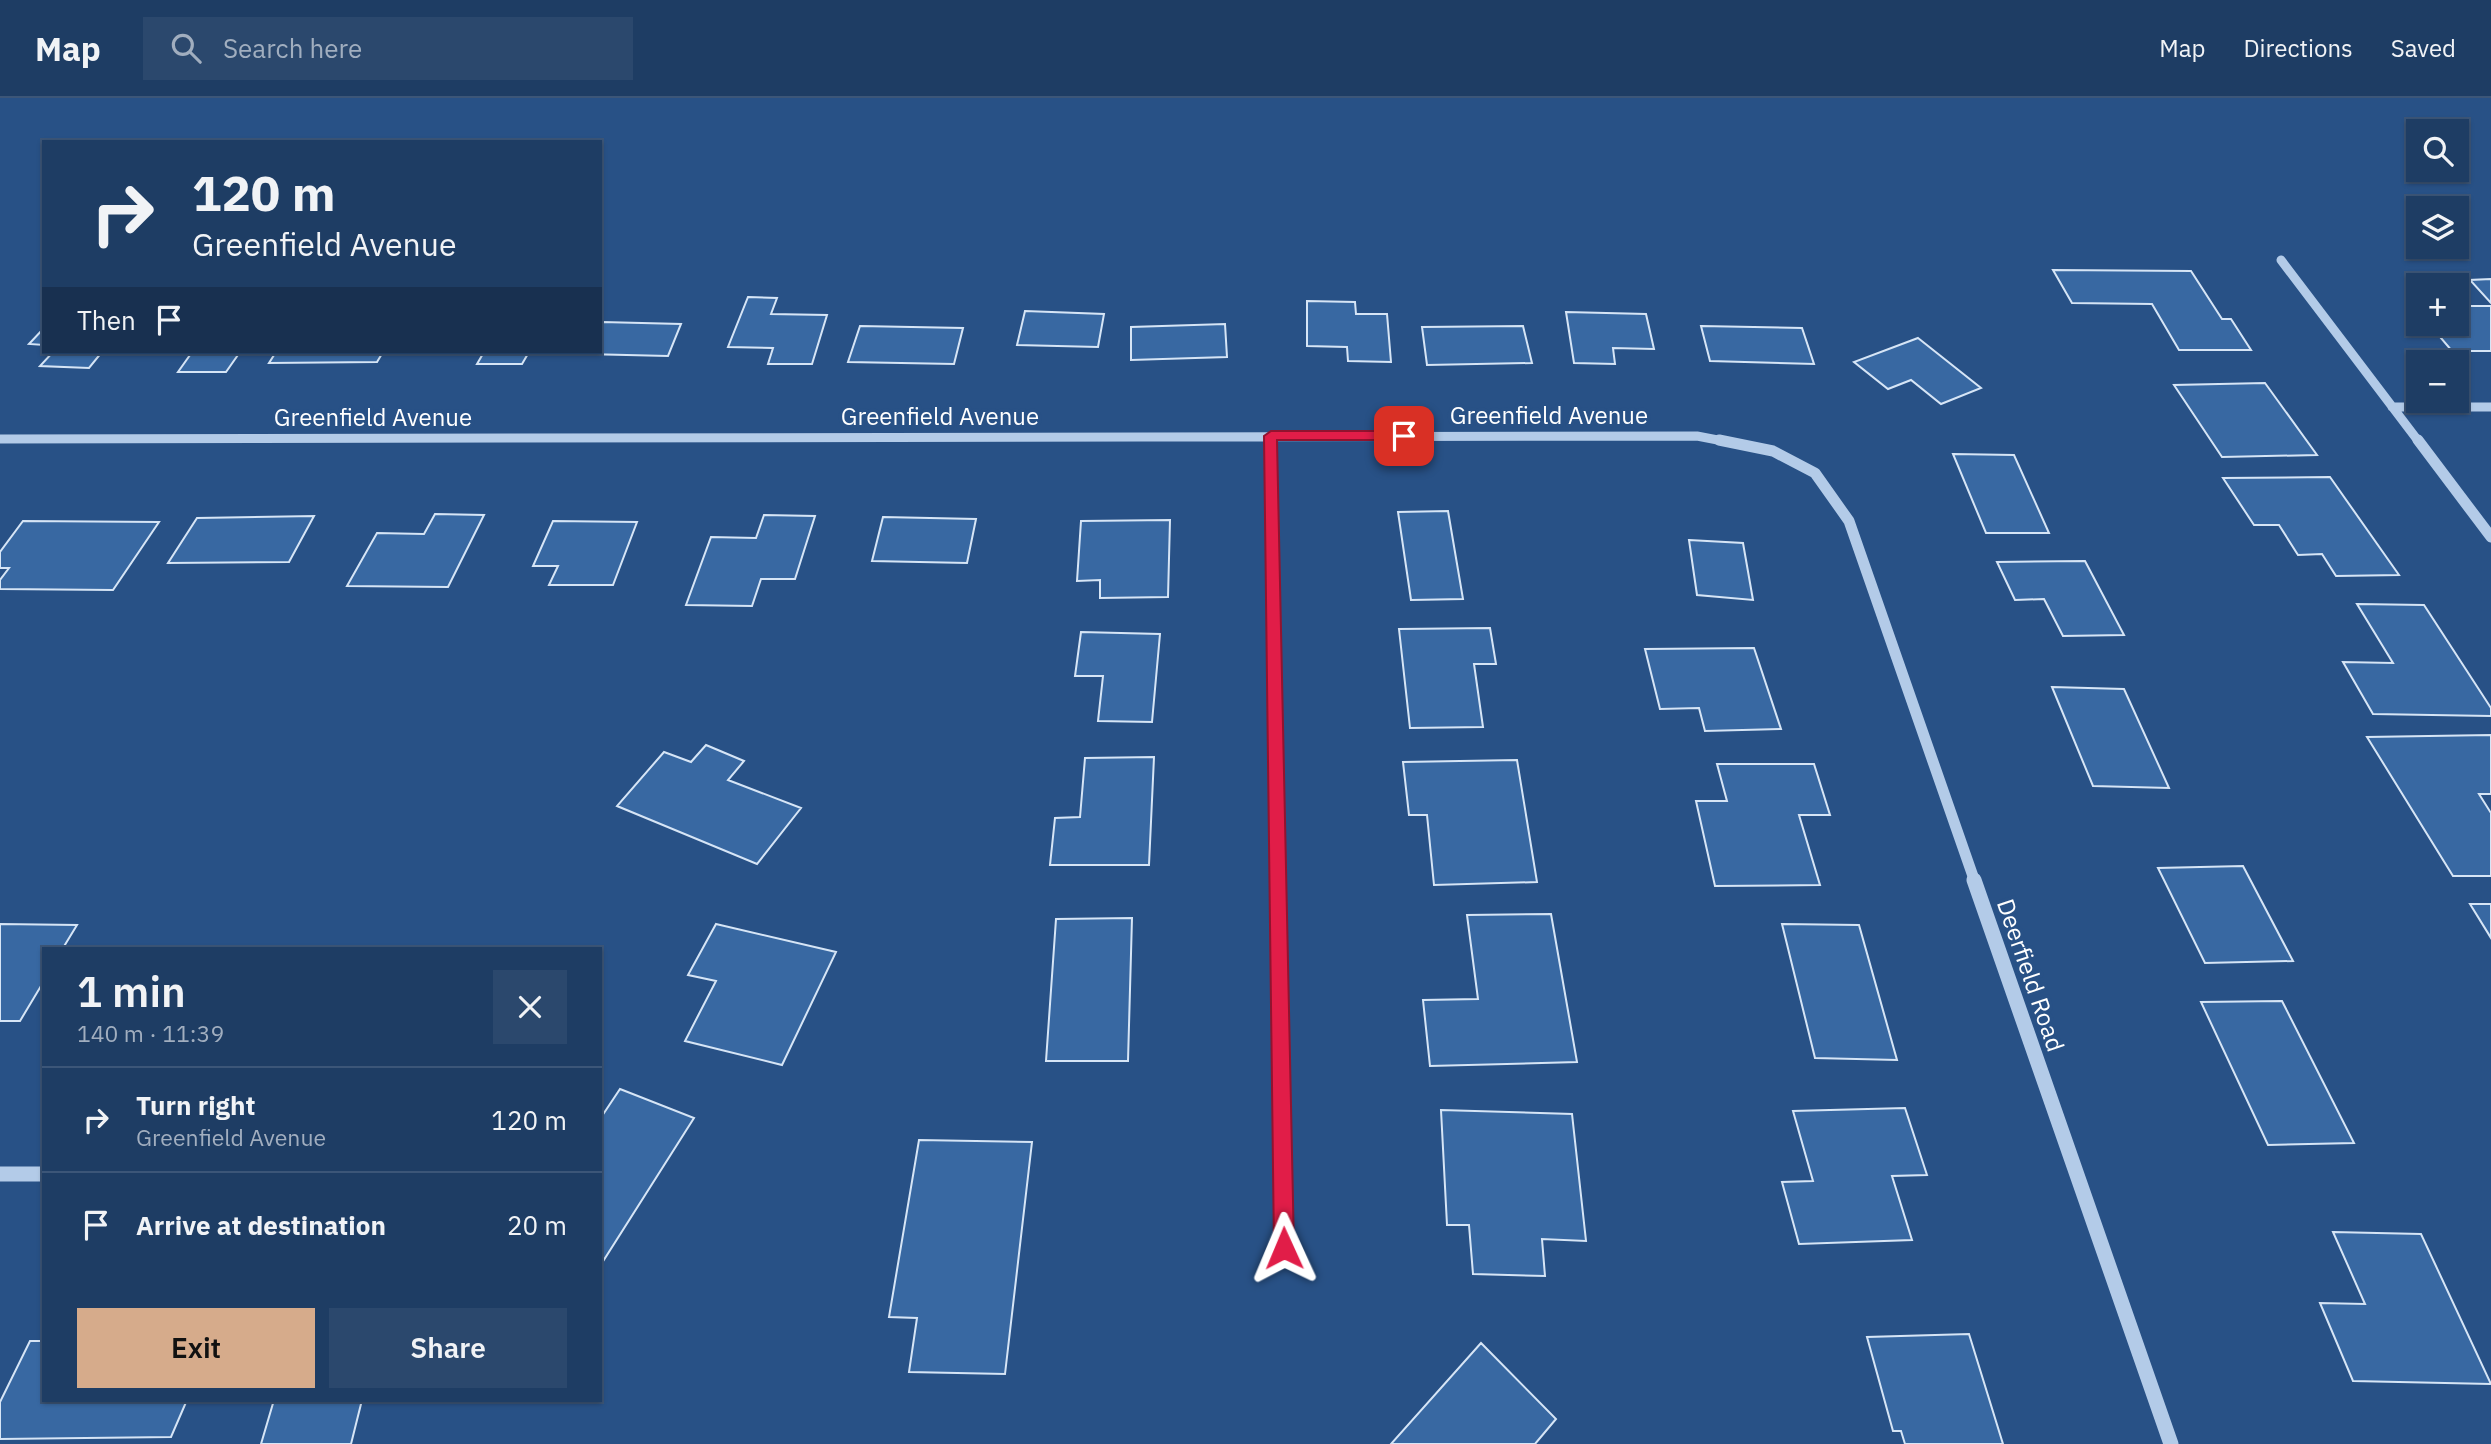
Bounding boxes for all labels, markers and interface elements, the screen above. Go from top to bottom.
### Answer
search box [143,17,633,80]
text: Map [35,27,101,70]
icon: search [167,29,205,67]
text: Search here [223,31,362,65]
text: Map [2159,32,2205,64]
text: Directions [2243,32,2353,64]
text: Saved [2391,32,2456,64]
map controls [2406,119,2469,413]
button: search [2406,119,2469,182]
text: 120 m [192,161,336,224]
icon: right [77,168,168,259]
button: layers [2406,196,2469,259]
text: Greenfield Avenue [192,223,457,265]
button: + [2406,273,2469,336]
icon: arrive [150,301,188,339]
text: Then [77,303,136,337]
button: − [2406,350,2469,413]
street label: Greenfield Avenue [1450,399,1648,431]
street label: Greenfield Avenue [841,400,1039,432]
street label: Greenfield Avenue [274,401,472,433]
pin [1374,406,1434,466]
icon: arrive [1385,417,1423,455]
street label: Deerfield Road [1990,894,2072,1056]
text: 1 min [77,964,186,1019]
button: close [493,970,567,1044]
text: 140 m · 11:39 [77,1018,224,1048]
text: Turn right [136,1088,255,1122]
icon: right [77,1101,115,1139]
text: 120 m [491,1103,567,1137]
text: Greenfield Avenue [136,1122,326,1152]
icon: arrive [77,1206,115,1244]
text: Arrive at destination [136,1208,386,1242]
text: 20 m [507,1208,567,1242]
position arrow [1247,1211,1321,1285]
button: Exit [77,1308,315,1388]
button: Share [329,1308,567,1388]

